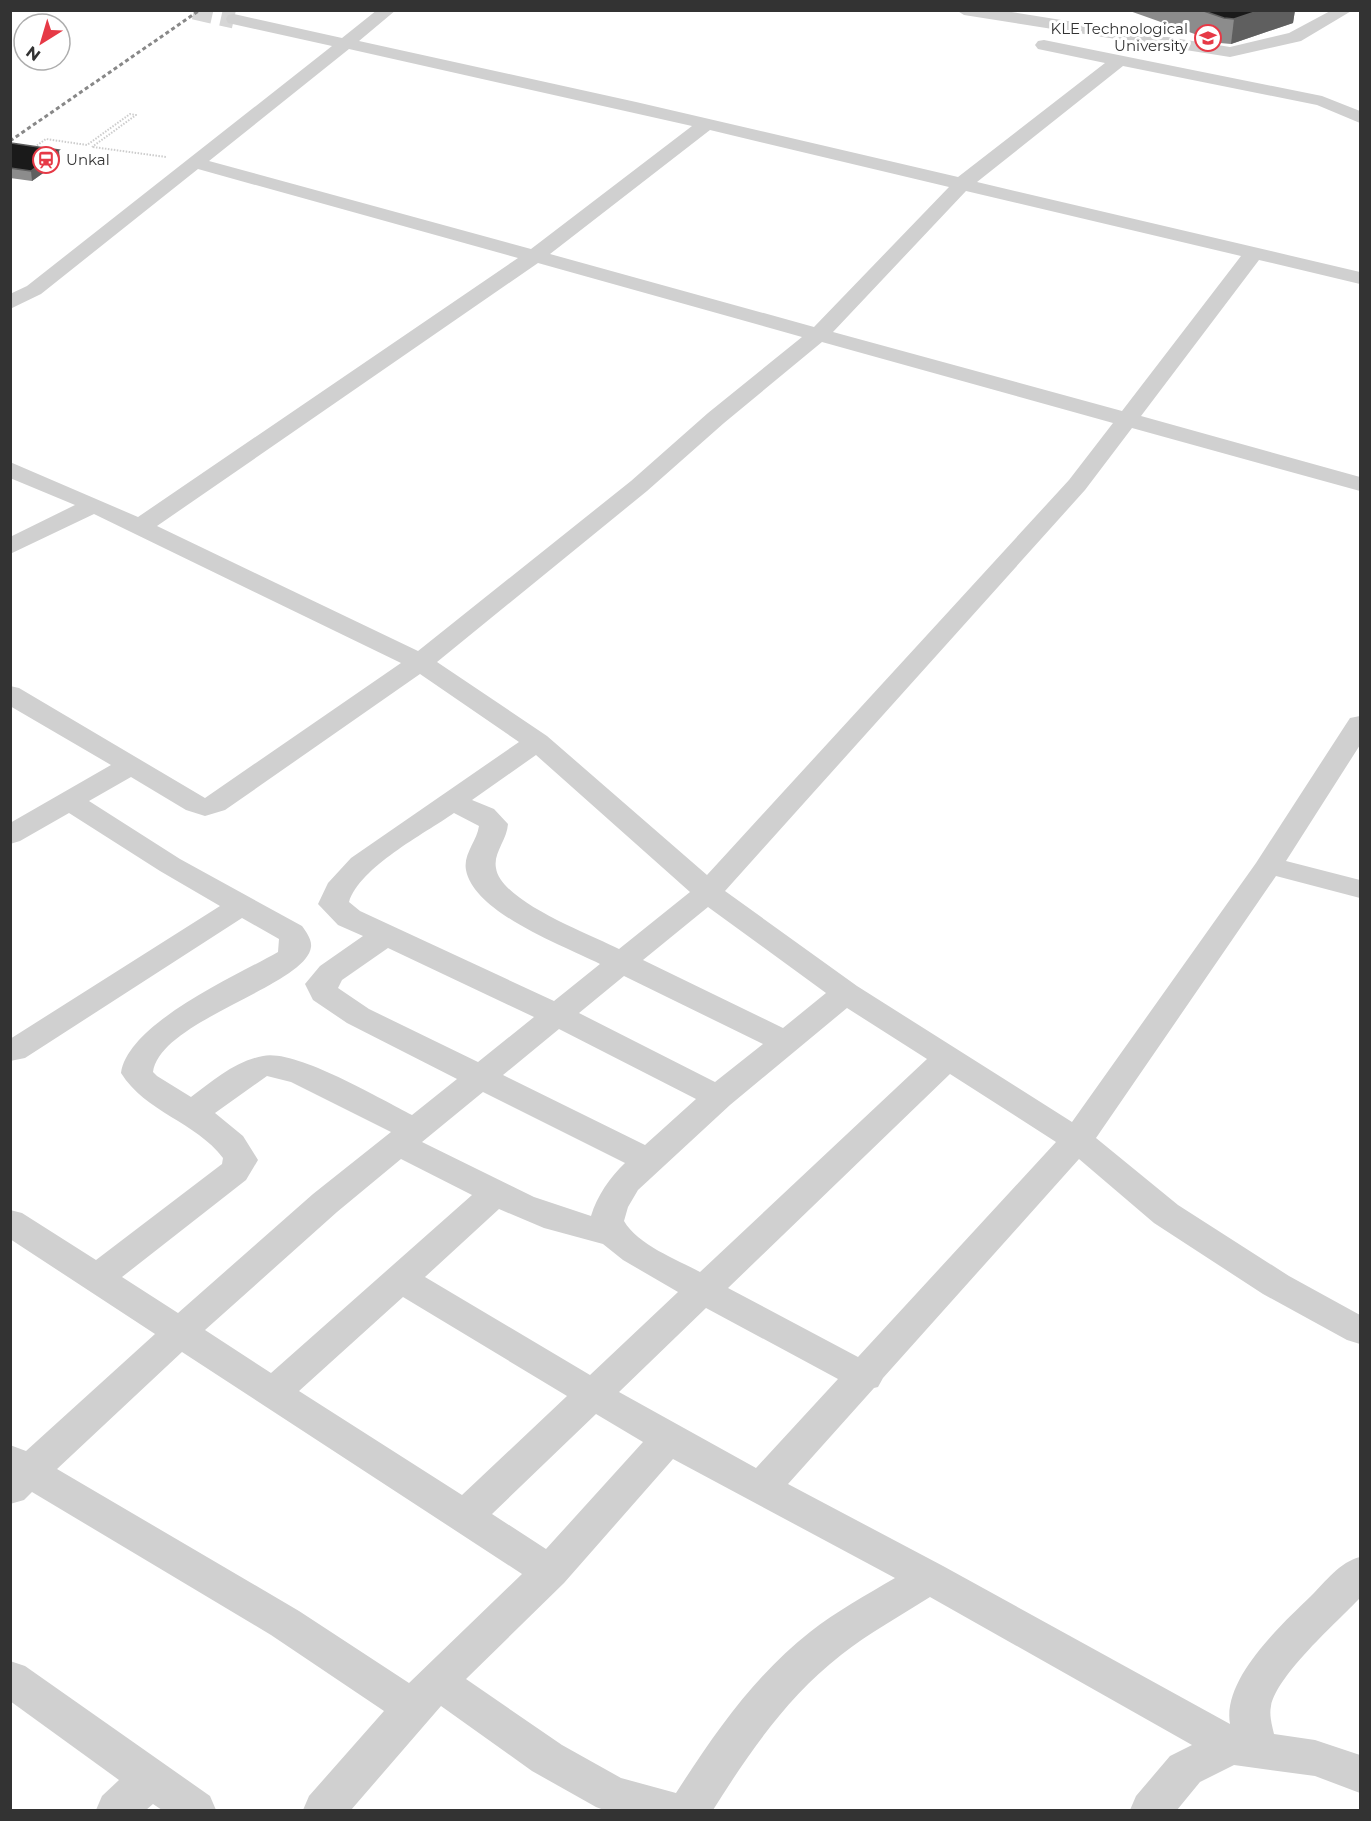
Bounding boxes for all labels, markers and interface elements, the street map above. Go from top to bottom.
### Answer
north arrow [12,12,72,72]
place label: KLE Technological University [1051,19,1189,55]
school or university icon: KLE Technological University [1193,23,1223,53]
text: N [22,42,44,65]
station icon: Unkal [31,145,61,175]
place label: Unkal [66,150,110,169]

